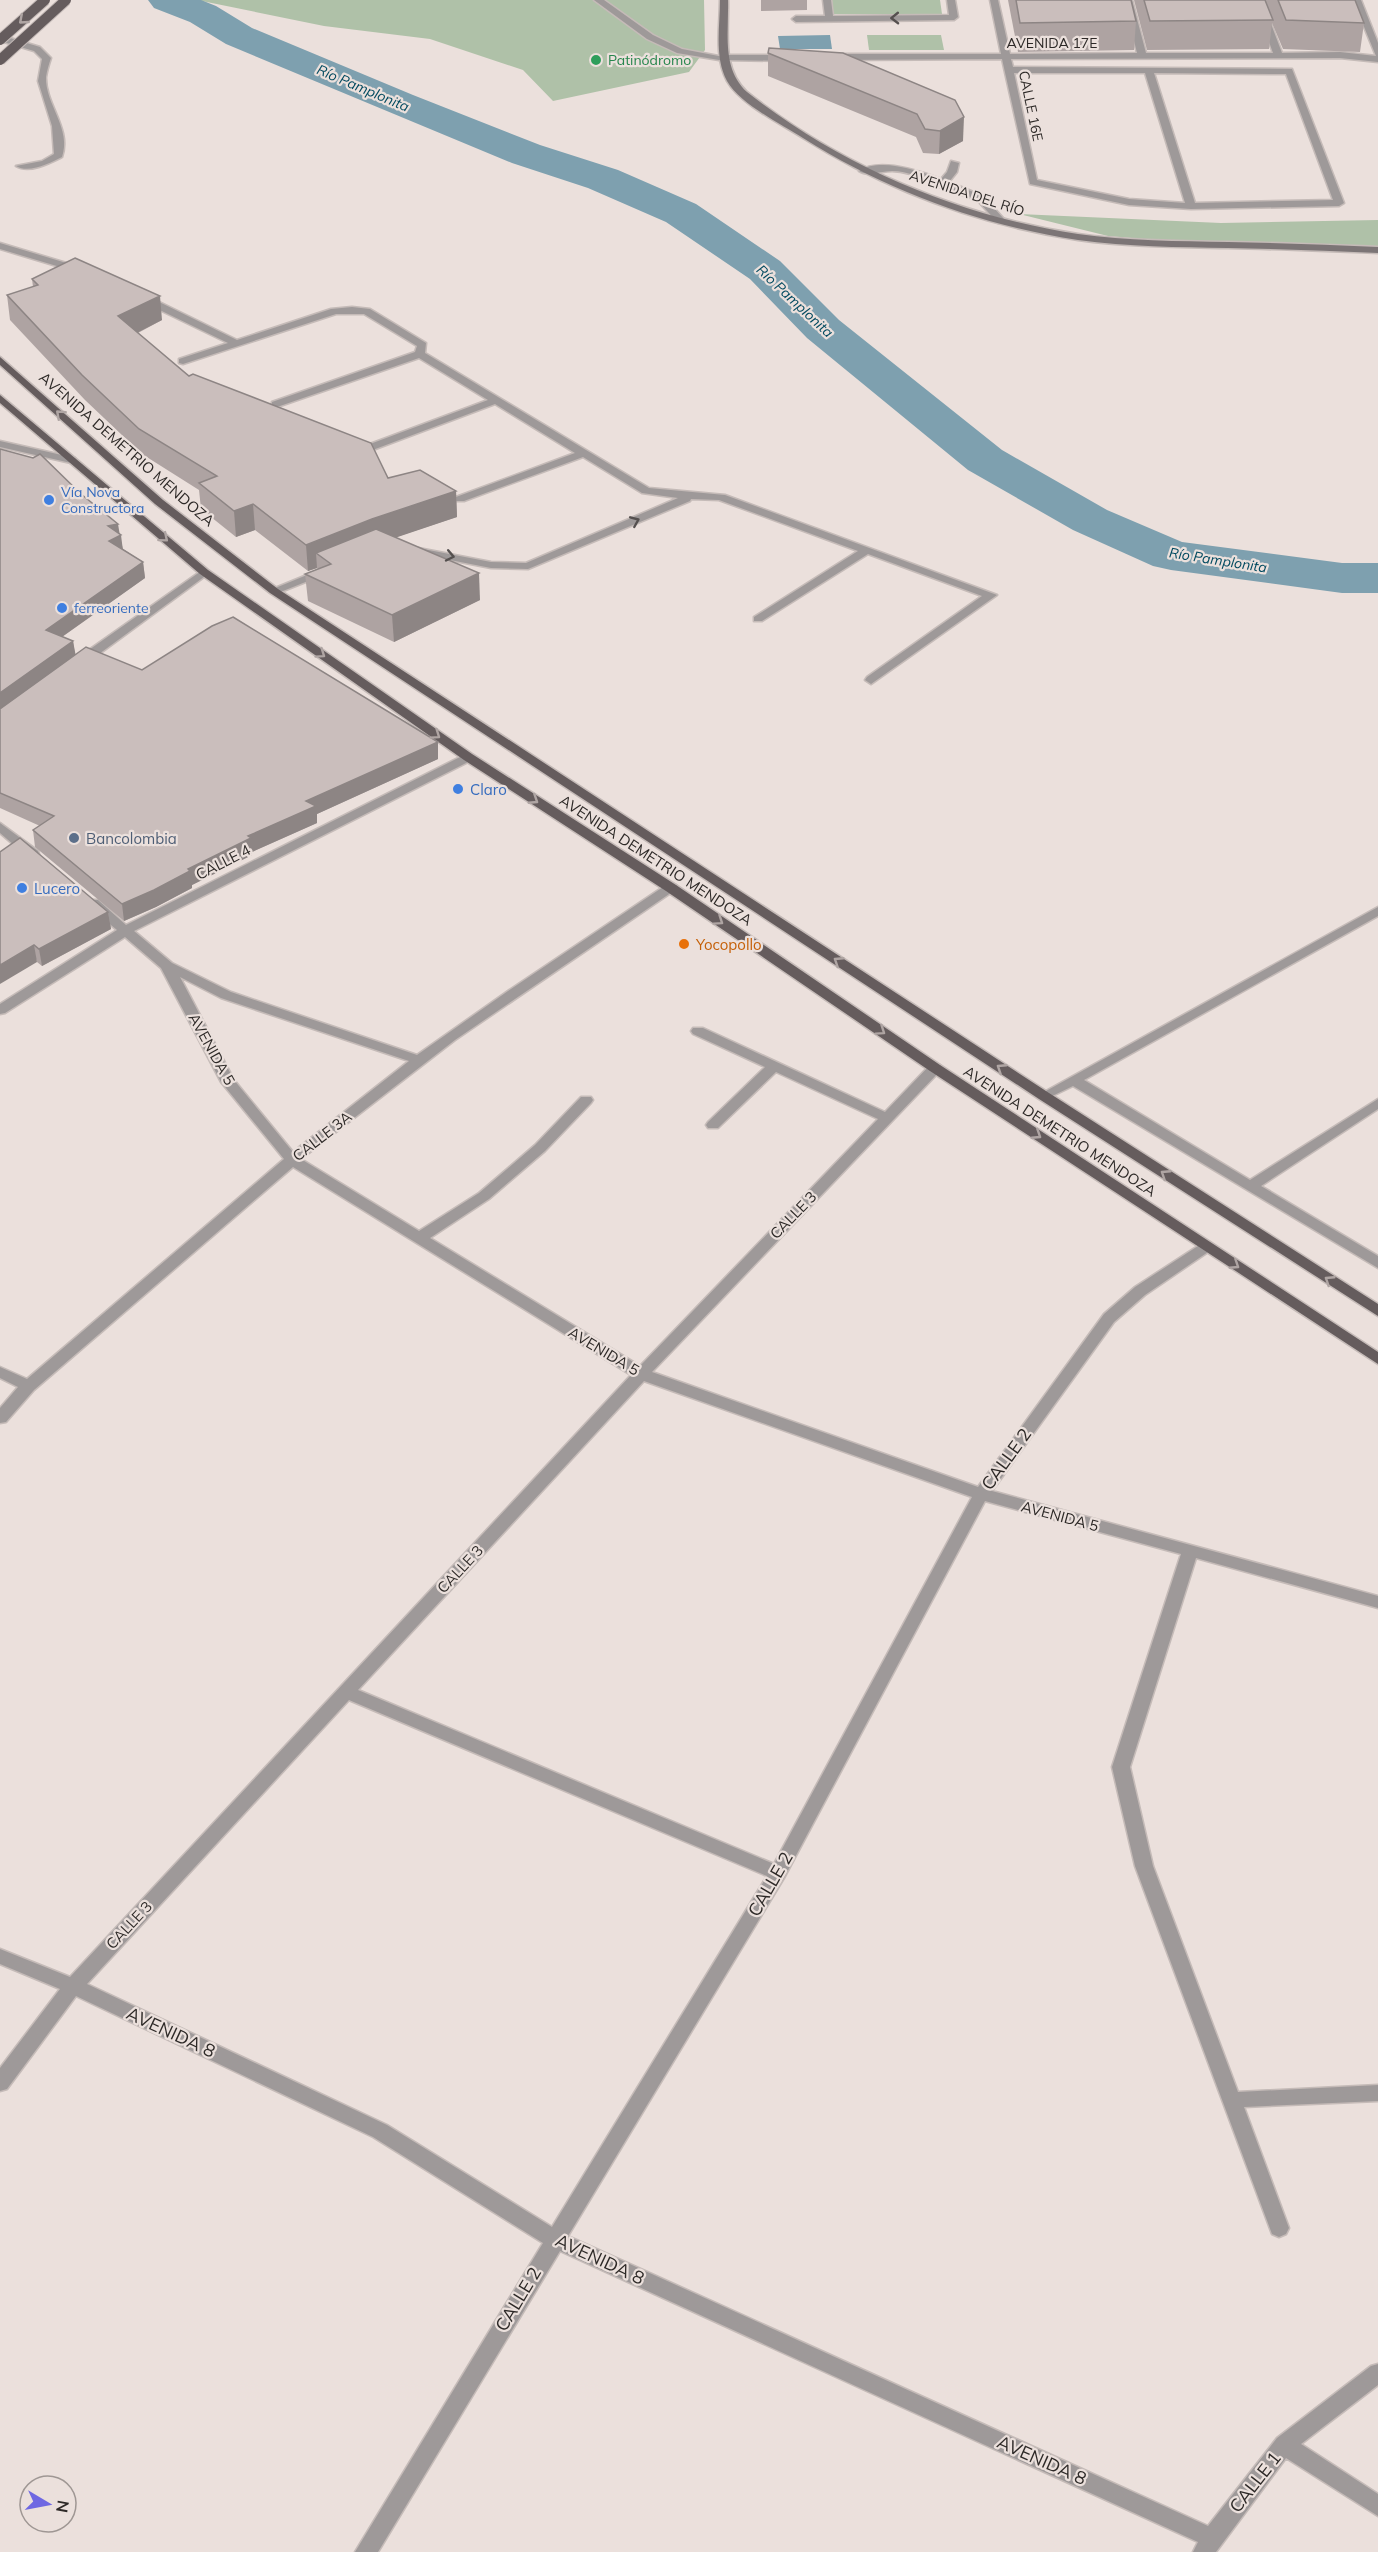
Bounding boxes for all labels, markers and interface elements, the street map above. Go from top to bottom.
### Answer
one-way arrow [891,11,900,24]
one-way arrow [19,13,30,24]
street label: AVENIDA 17E [1007,34,1097,52]
place label: Patinódromo [608,51,691,69]
marker: Patinódromo [589,53,603,67]
water label: Río Pamplonita [314,60,412,116]
street label: CALLE 16E [1015,69,1047,143]
street label: AVENIDA DEL RÍO [907,166,1027,220]
water label: Río Pamplonita [753,261,837,341]
street label: AVENIDA DEMETRIO MENDOZA [35,368,219,530]
one-way arrow [56,410,67,421]
place label: Vía Nova Constructora [61,483,144,517]
marker: Vía Nova Constructora [42,493,56,507]
one-way arrow [628,516,639,528]
one-way arrow [157,531,168,542]
water label: Río Pamplonita [1168,543,1268,577]
one-way arrow [444,549,454,562]
place label: ferreoriente [74,599,149,617]
marker: ferreoriente [55,601,69,615]
one-way arrow [315,647,326,658]
one-way arrow [430,728,441,739]
place label: Claro [470,780,507,799]
marker: Claro [451,782,465,796]
street label: AVENIDA DEMETRIO MENDOZA [556,790,756,930]
one-way arrow [528,792,539,803]
place label: Bancolombia [86,829,177,848]
marker: Bancolombia [67,831,81,845]
street label: CALLE 4 [192,840,254,884]
place label: Lucero [34,879,80,898]
marker: Lucero [15,881,29,895]
one-way arrow [713,914,724,925]
place label: Yocopollo [695,935,762,954]
marker: Yocopollo [677,937,691,951]
one-way arrow [834,957,845,968]
street label: AVENIDA 5 [184,1010,240,1088]
one-way arrow [874,1024,885,1035]
street label: AVENIDA DEMETRIO MENDOZA [960,1061,1160,1201]
one-way arrow [997,1064,1008,1075]
street label: CALLE 3A [289,1107,355,1165]
one-way arrow [1030,1128,1041,1139]
one-way arrow [1161,1170,1172,1181]
street label: CALLE 3 [766,1187,820,1243]
one-way arrow [1228,1258,1239,1269]
one-way arrow [1325,1275,1335,1287]
street label: AVENIDA 5 [565,1322,643,1380]
street label: CALLE 2 [976,1424,1036,1494]
street label: AVENIDA 5 [1019,1497,1101,1535]
street label: CALLE 3 [433,1541,487,1597]
street label: CALLE 2 [742,1848,798,1920]
street label: CALLE 3 [102,1897,156,1953]
street label: AVENIDA 8 [123,2001,219,2063]
street label: AVENIDA 8 [552,2228,648,2290]
street label: CALLE 2 [490,2263,546,2335]
street label: AVENIDA 8 [994,2430,1090,2490]
street label: CALLE 1 [1224,2447,1286,2517]
north arrow [18,2474,78,2534]
text: N [52,2499,74,2514]

